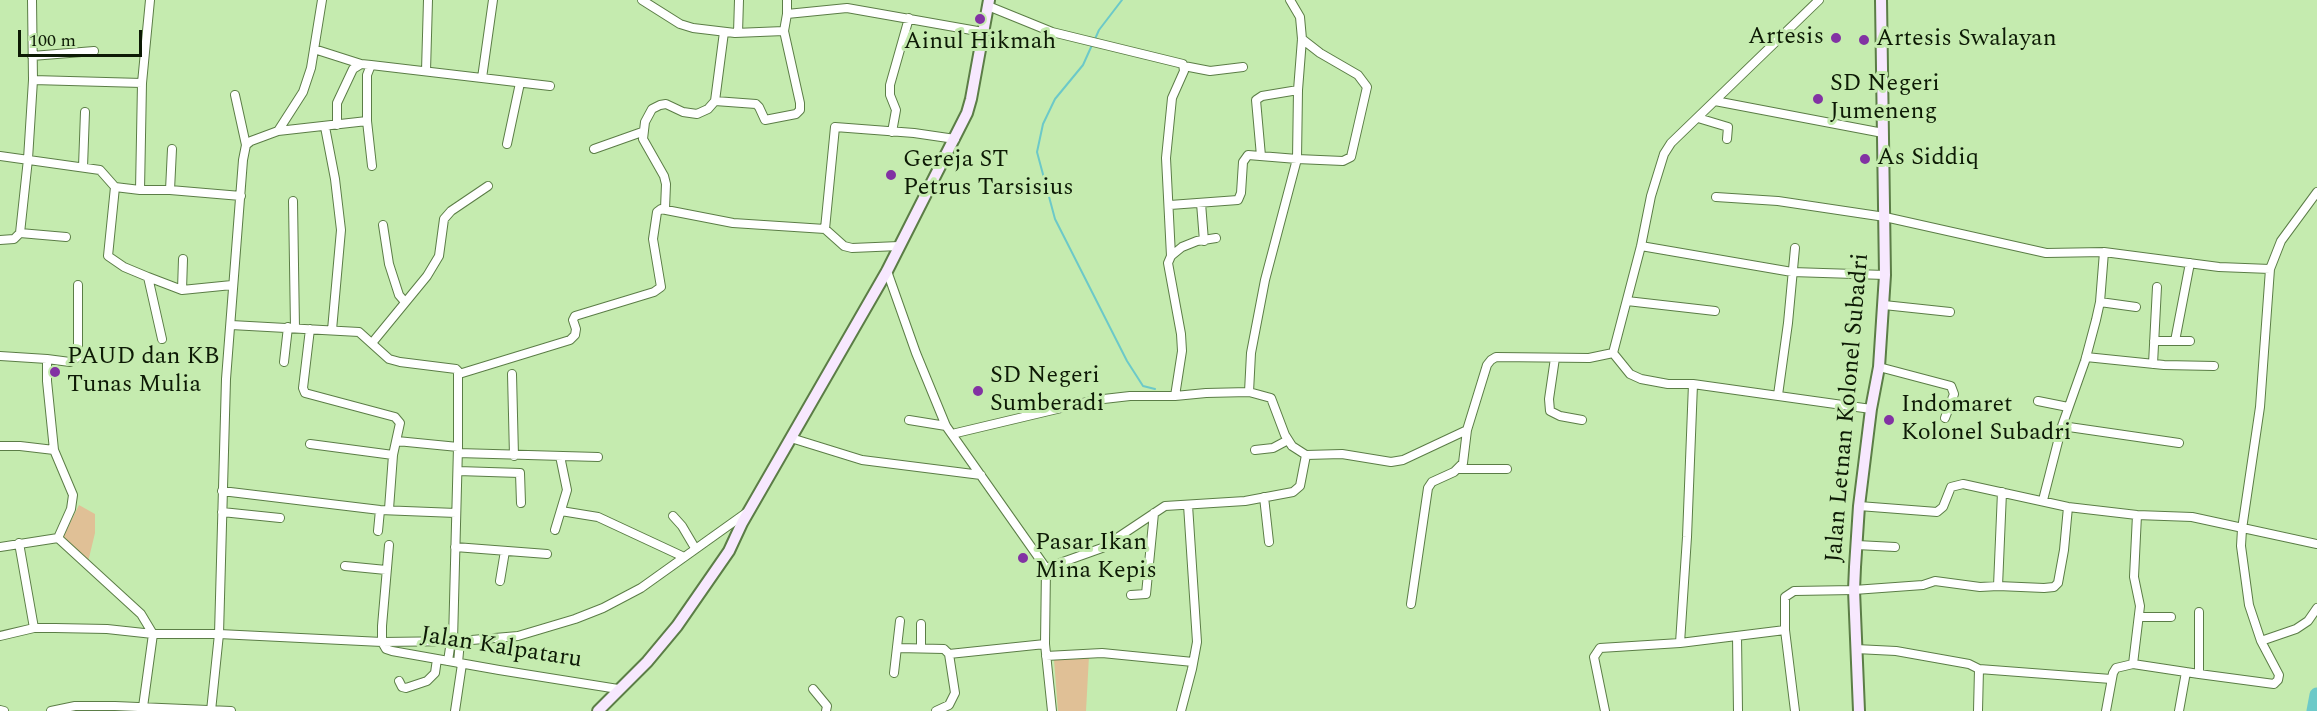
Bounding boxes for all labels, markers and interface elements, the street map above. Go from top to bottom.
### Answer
marker: Ainul Hikmah [973,12,987,26]
scale bar [21,18,146,56]
place label: Artesis [1748,24,1824,52]
place label: Artesis Swalayan [1876,26,2057,54]
text: 100 m [29,27,76,54]
place label: Ainul Hikmah [904,29,1056,57]
marker: Artesis [1829,31,1843,45]
marker: Artesis Swalayan [1857,33,1871,47]
place label: SD Negeri Jumeneng [1830,71,1940,127]
marker: SD Negeri Jumeneng [1811,92,1825,106]
place label: As Siddiq [1877,145,1979,173]
place label: Gereja ST Petrus Tarsisius [903,147,1074,203]
marker: As Siddiq [1858,152,1872,166]
marker: Gereja ST Petrus Tarsisius [884,168,898,182]
street label: Jalan Letnan Kolonel Subadri [1821,252,1877,564]
place label: PAUD dan KB Tunas Mulia [67,344,220,400]
place label: SD Negeri Sumberadi [990,363,1104,419]
marker: PAUD dan KB Tunas Mulia [48,365,62,379]
marker: SD Negeri Sumberadi [971,384,985,398]
place label: Indomaret Kolonel Subadri [1901,392,2071,448]
marker: Indomaret Kolonel Subadri [1882,413,1896,427]
place label: Pasar Ikan Mina Kepis [1035,530,1157,586]
marker: Pasar Ikan Mina Kepis [1016,551,1030,565]
street label: Jalan Kalpataru [418,622,584,676]

